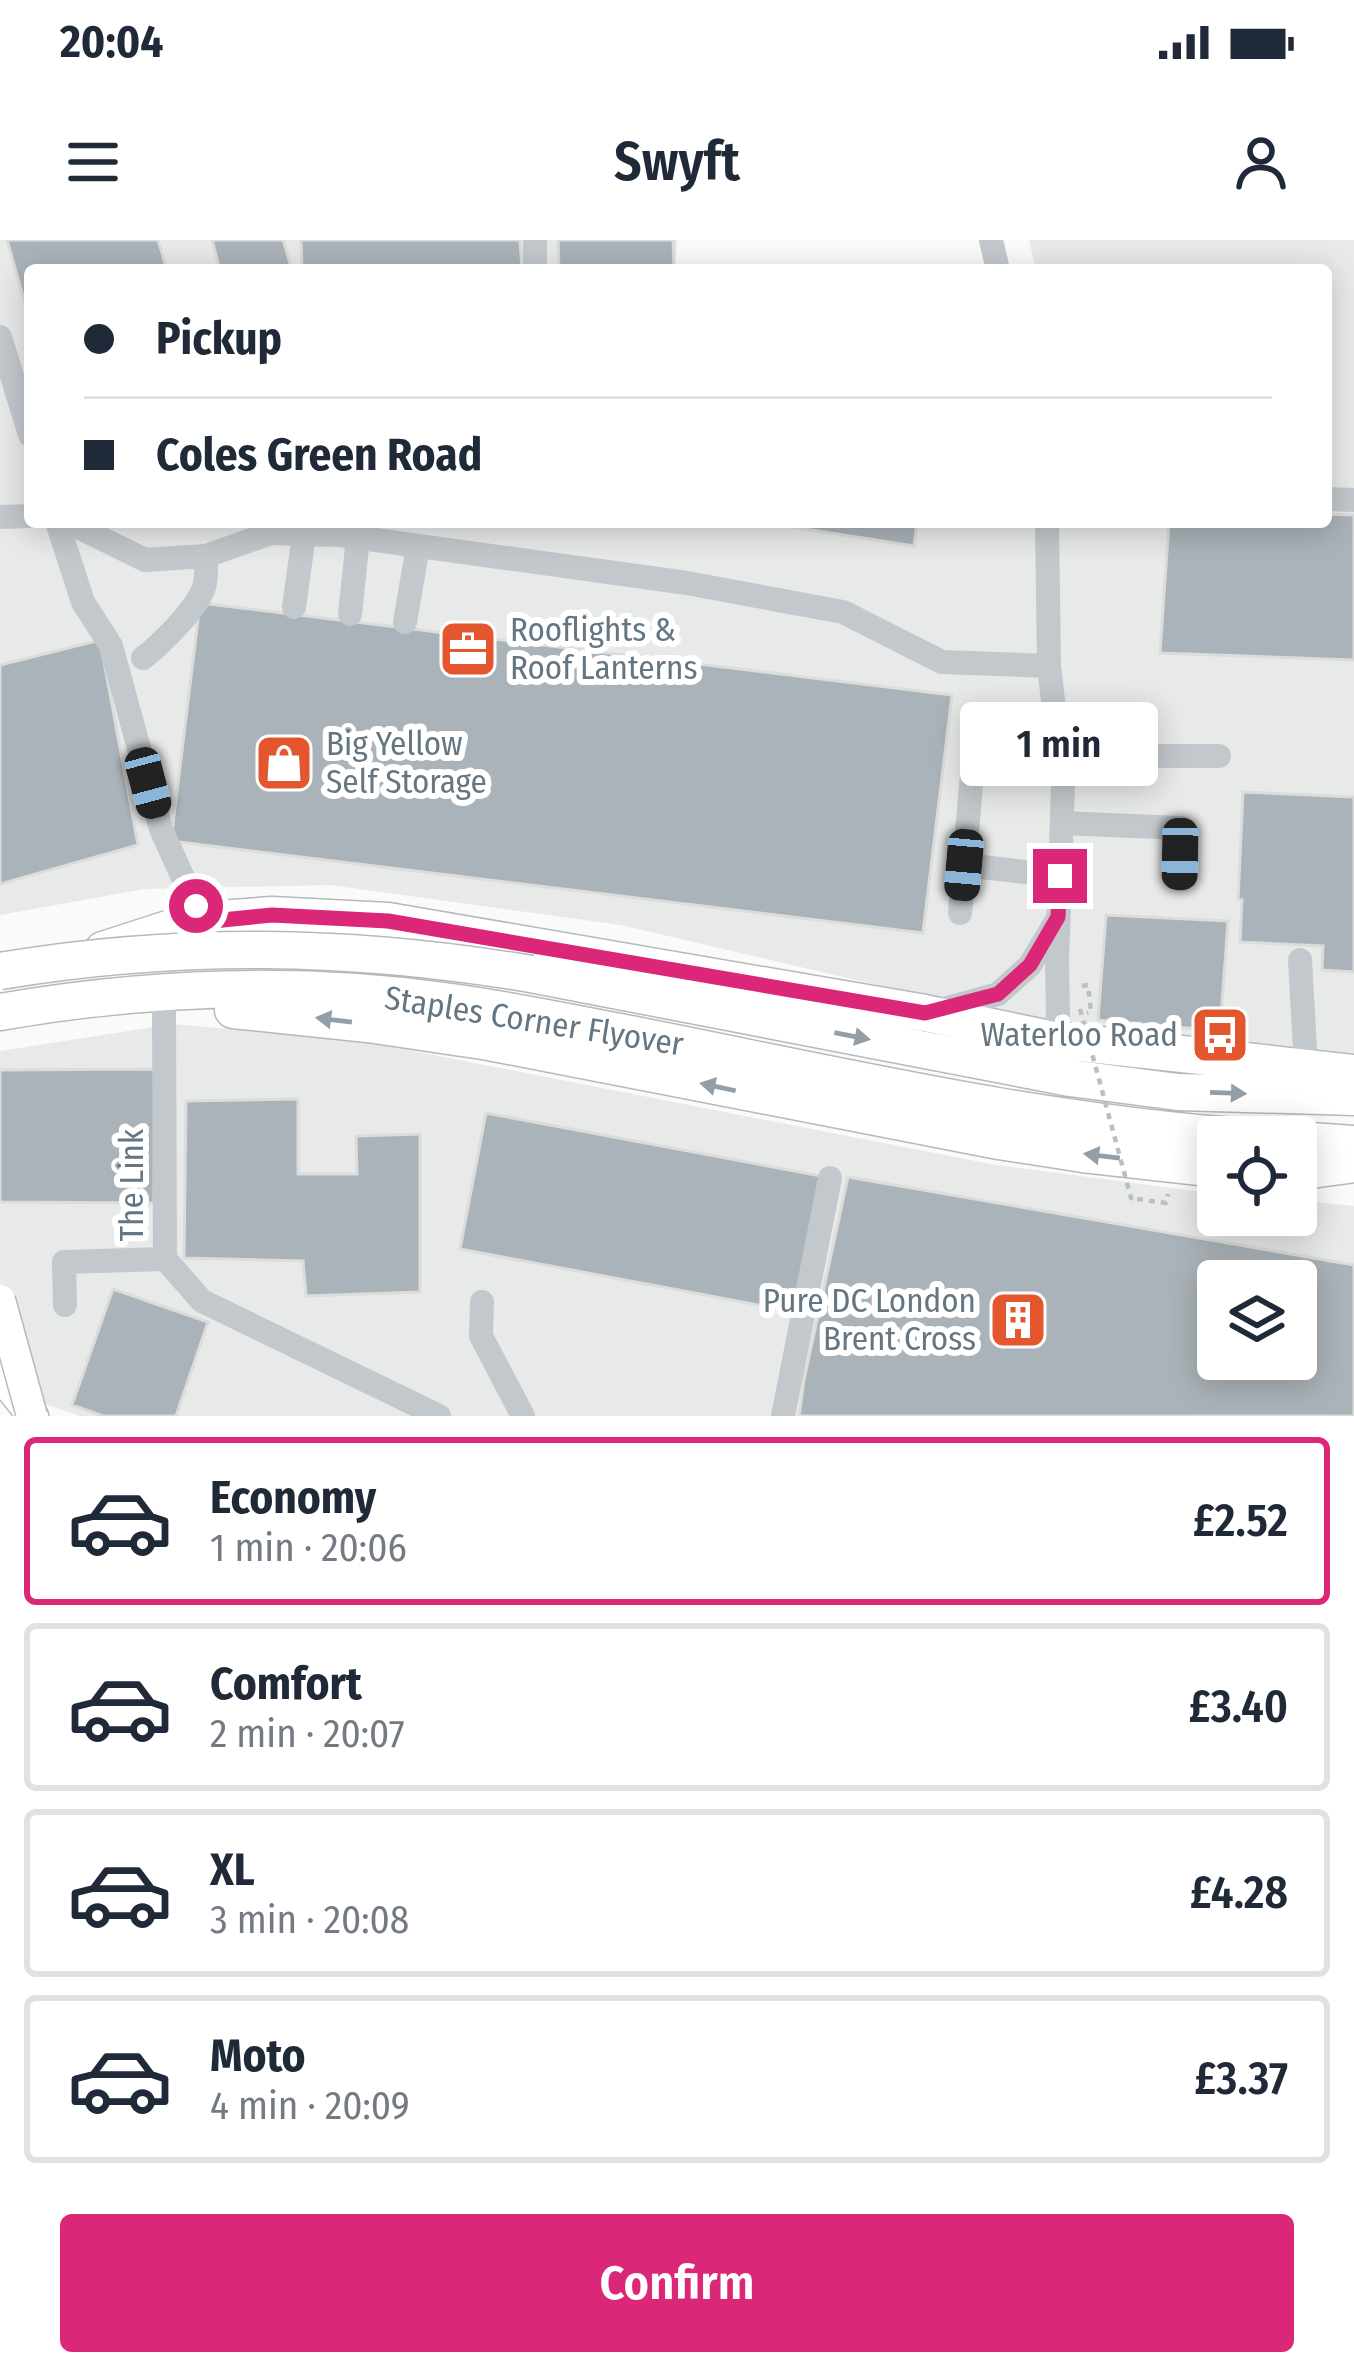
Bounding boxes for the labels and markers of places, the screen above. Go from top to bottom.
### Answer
place label: Rooflights & Roof Lanterns [510,610,698,688]
office icon: Rooflights & Roof Lanterns [437,618,499,680]
place label: Big Yellow Self Storage [326,724,487,802]
shop icon: Big Yellow Self Storage [253,732,315,794]
bus stop icon: Waterloo Road [1189,1004,1251,1066]
place label: Waterloo Road [981,1015,1178,1055]
place label: Pure DC London Brent Cross [763,1281,976,1359]
building icon: Pure DC London Brent Cross [987,1289,1049,1351]

